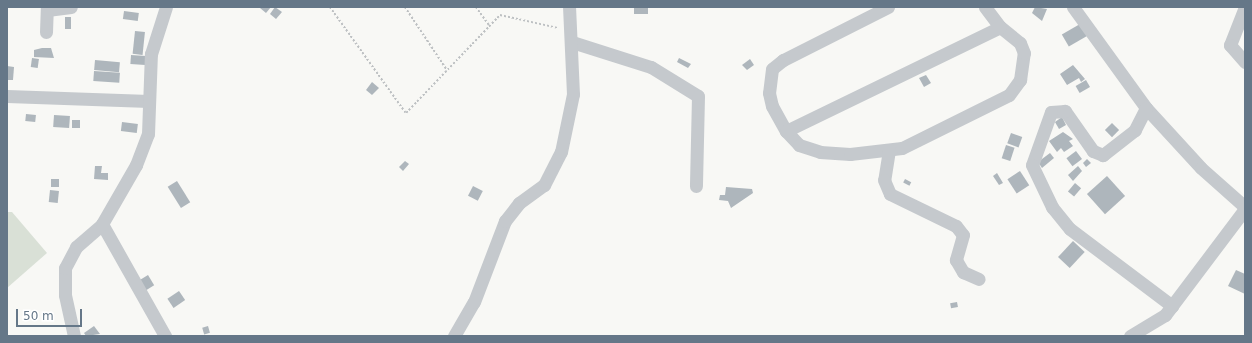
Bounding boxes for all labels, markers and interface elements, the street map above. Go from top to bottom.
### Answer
scale bar [18,301,84,327]
text: 50 m [23,309,54,323]

